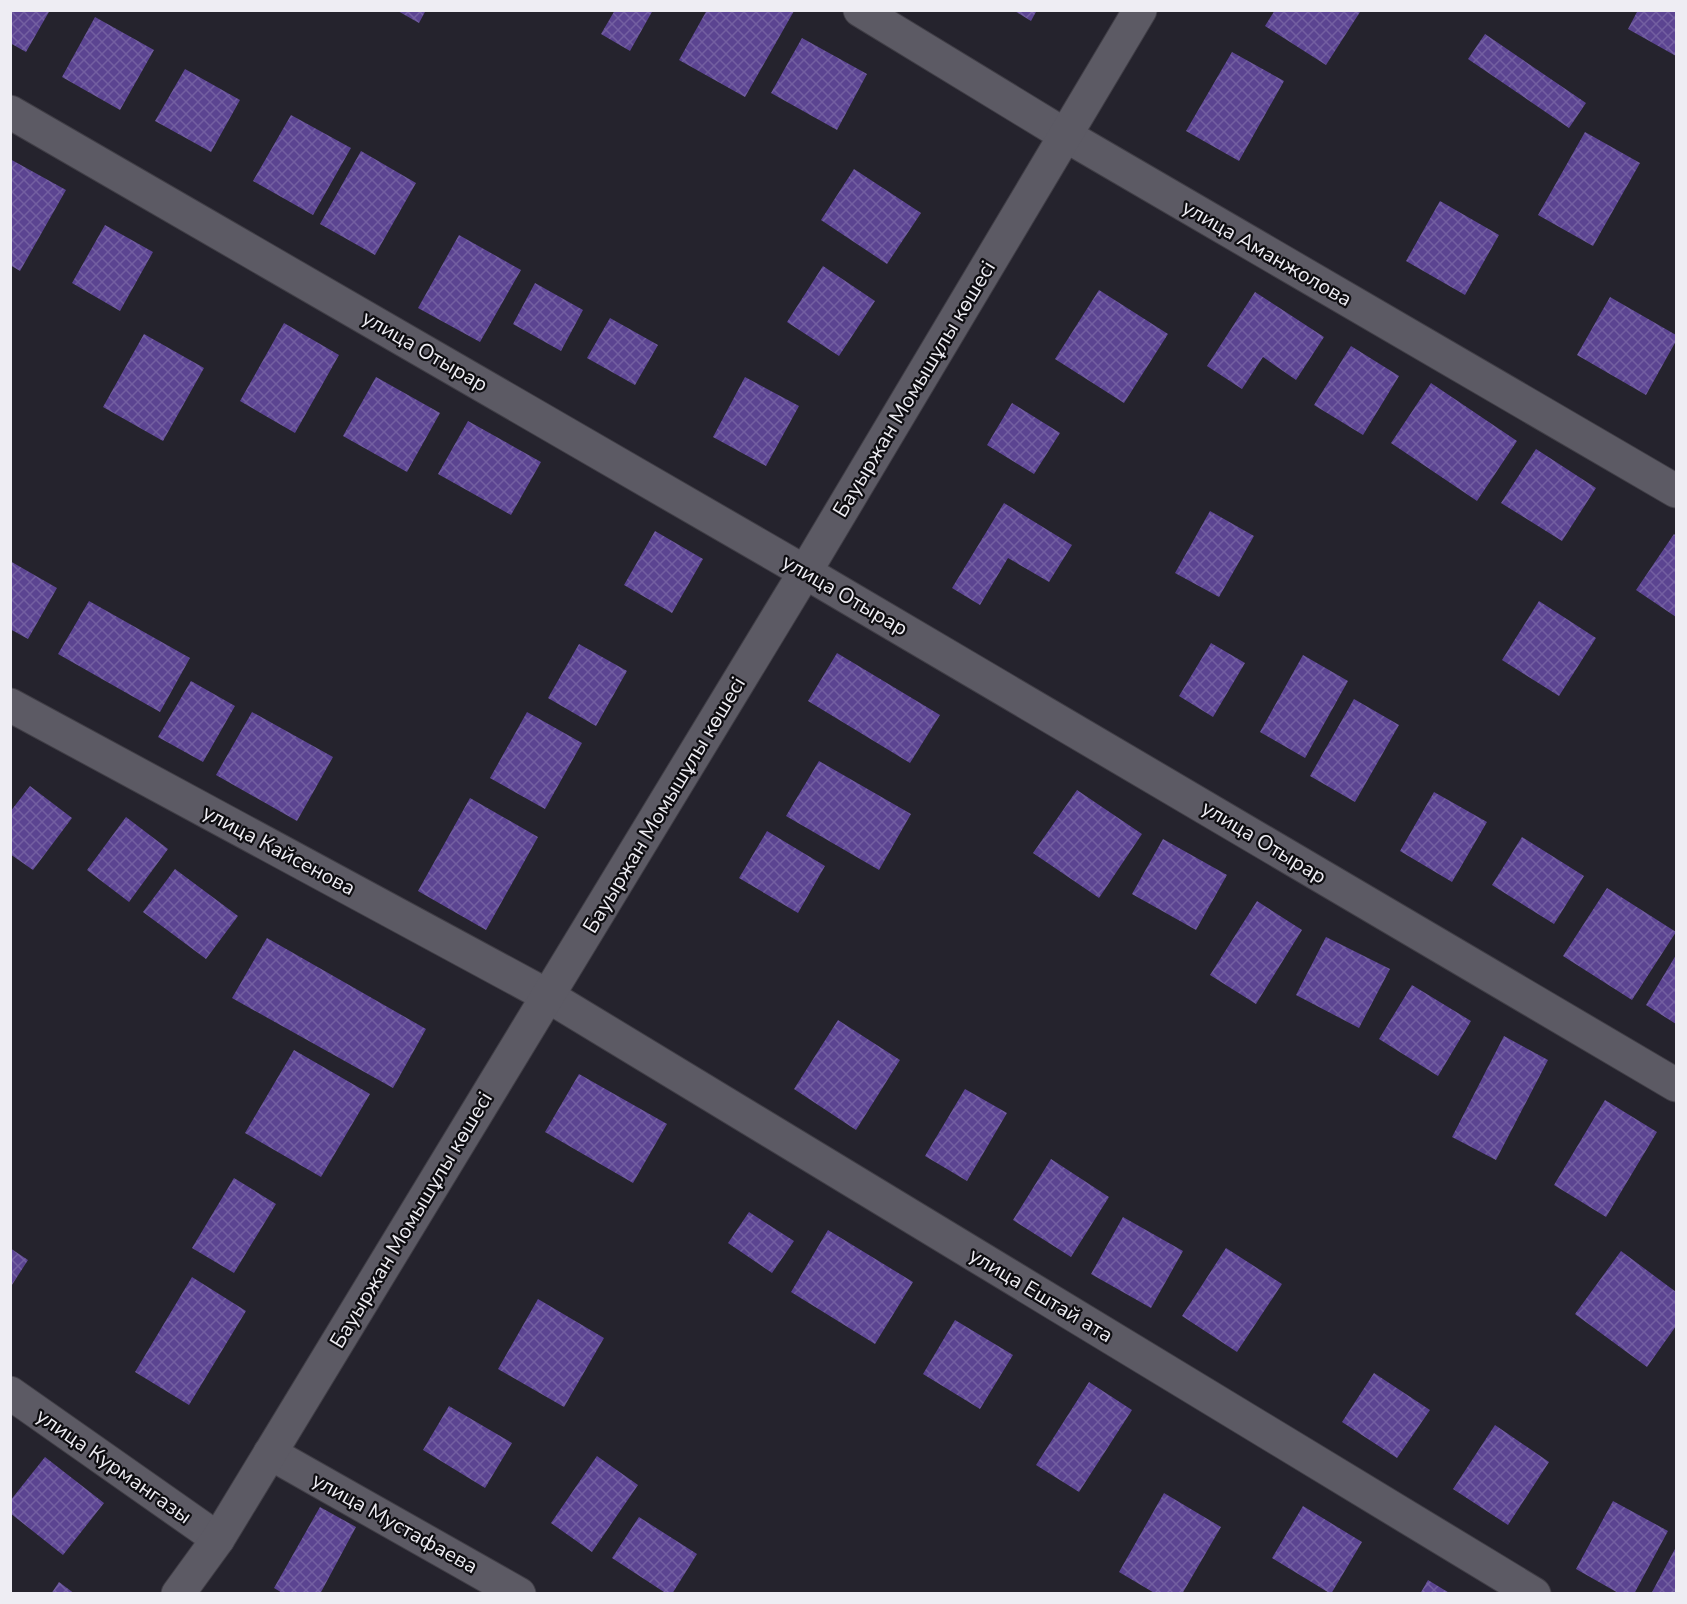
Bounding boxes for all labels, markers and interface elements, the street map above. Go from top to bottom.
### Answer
street label: улица Аманжолова [1177,193,1357,313]
street label: Бауыржан Момышұлы көшесі [826,256,1002,522]
street label: улица Отырар [357,304,493,398]
street label: улица Отырар [777,548,913,642]
street label: Бауыржан Момышұлы көшесі [576,672,752,938]
street label: улица Отырар [1196,794,1332,890]
street label: улица Кайсенова [198,798,360,902]
street label: Бауыржан Момышұлы көшесі [323,1087,499,1353]
street label: улица Ештай ата [964,1241,1118,1349]
street label: улица Курмангазы [31,1402,197,1530]
street label: улица Мустафаева [307,1466,483,1580]

